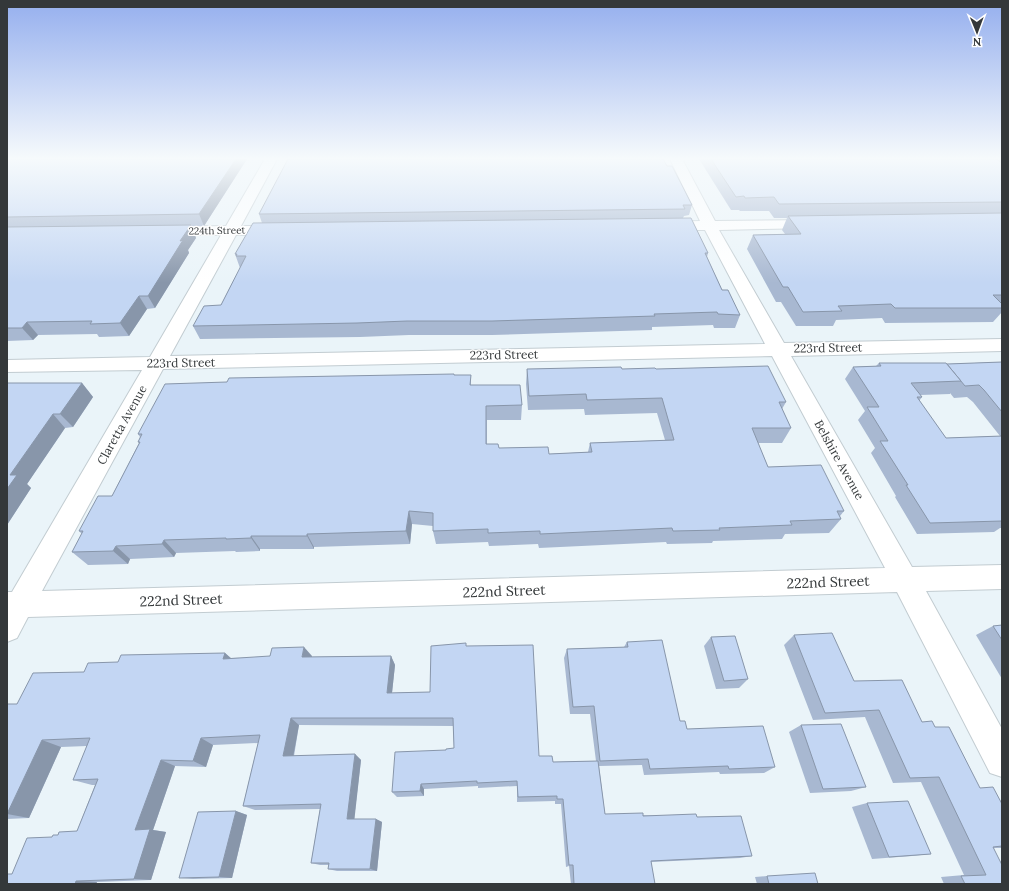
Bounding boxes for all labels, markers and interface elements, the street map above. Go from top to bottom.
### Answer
north arrow [957,12,997,52]
text: N [972,35,982,49]
street label: 224th Street [189,224,246,237]
street label: 223rd Street [793,339,863,356]
street label: 223rd Street [469,346,539,363]
street label: 223rd Street [146,354,216,371]
street label: Claretta Avenue [93,382,150,467]
street label: Belshire Avenue [811,417,868,503]
street label: 222nd Street [786,572,870,592]
street label: 222nd Street [462,581,546,601]
street label: 222nd Street [139,590,223,610]

